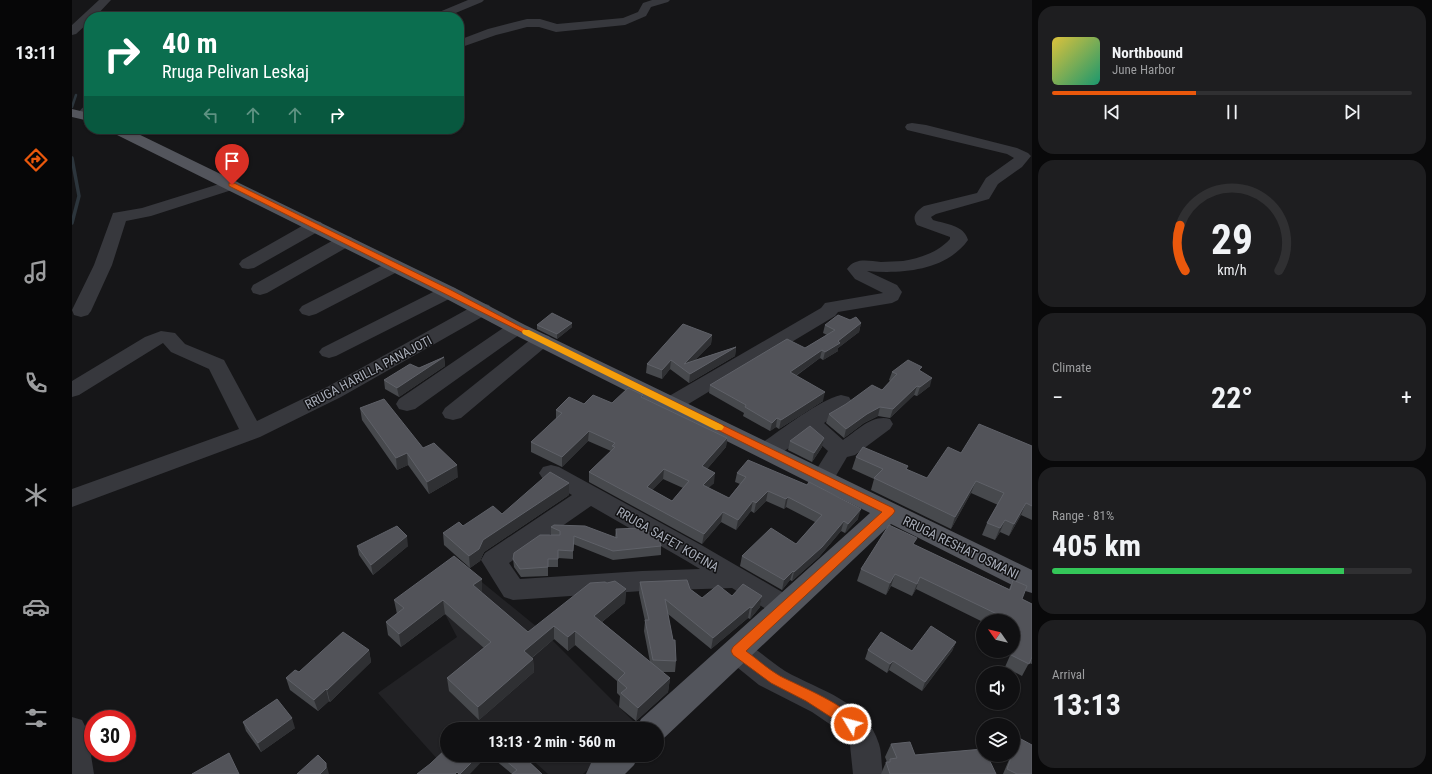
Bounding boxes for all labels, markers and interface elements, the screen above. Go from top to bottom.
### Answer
text: 40 m [162,27,218,60]
icon: right [96,28,148,80]
text: 13:11 [15,42,57,63]
text: Northbound [1112,44,1183,62]
text: Rruga Pelivan Leskaj [162,61,309,82]
text: June Harbor [1112,62,1175,77]
icon: previous [1101,101,1123,123]
icon: pause [1221,101,1243,123]
icon: next [1341,101,1363,123]
icon: left [200,104,222,126]
icon: ahead [242,104,264,126]
icon: ahead [284,104,306,126]
icon: right [326,104,348,126]
pin [215,144,249,185]
icon: directions [22,146,50,174]
icon: arrive [221,150,243,172]
text: 29 [1211,215,1253,264]
icon: music [22,258,50,286]
text: km/h [1217,262,1247,278]
street label: RRUGA HARILLA PANAJOTI [302,333,434,412]
text: Climate [1052,360,1091,375]
icon: phone [22,369,50,397]
text: 22° [1211,380,1253,415]
text: − [1052,385,1063,410]
text: + [1401,385,1412,410]
icon: climate [22,481,50,509]
street label: RRUGA SAFET KOFINA [614,504,722,575]
text: Range · 81% [1052,508,1114,523]
street label: RRUGA RESHAT OSMANI [900,513,1021,582]
text: 405 km [1052,528,1141,563]
icon: car [22,593,50,621]
north arrow [976,614,1020,658]
map controls [976,614,1020,762]
button: sound [976,666,1020,710]
text: Arrival [1052,667,1085,682]
text: 13:13 [1052,687,1121,722]
position arrow [830,703,872,745]
icon: filters [22,704,50,732]
speed limit sign: 30 [84,710,136,762]
button: layers [976,718,1020,762]
text: 13:13 · 2 min · 560 m [488,733,616,751]

